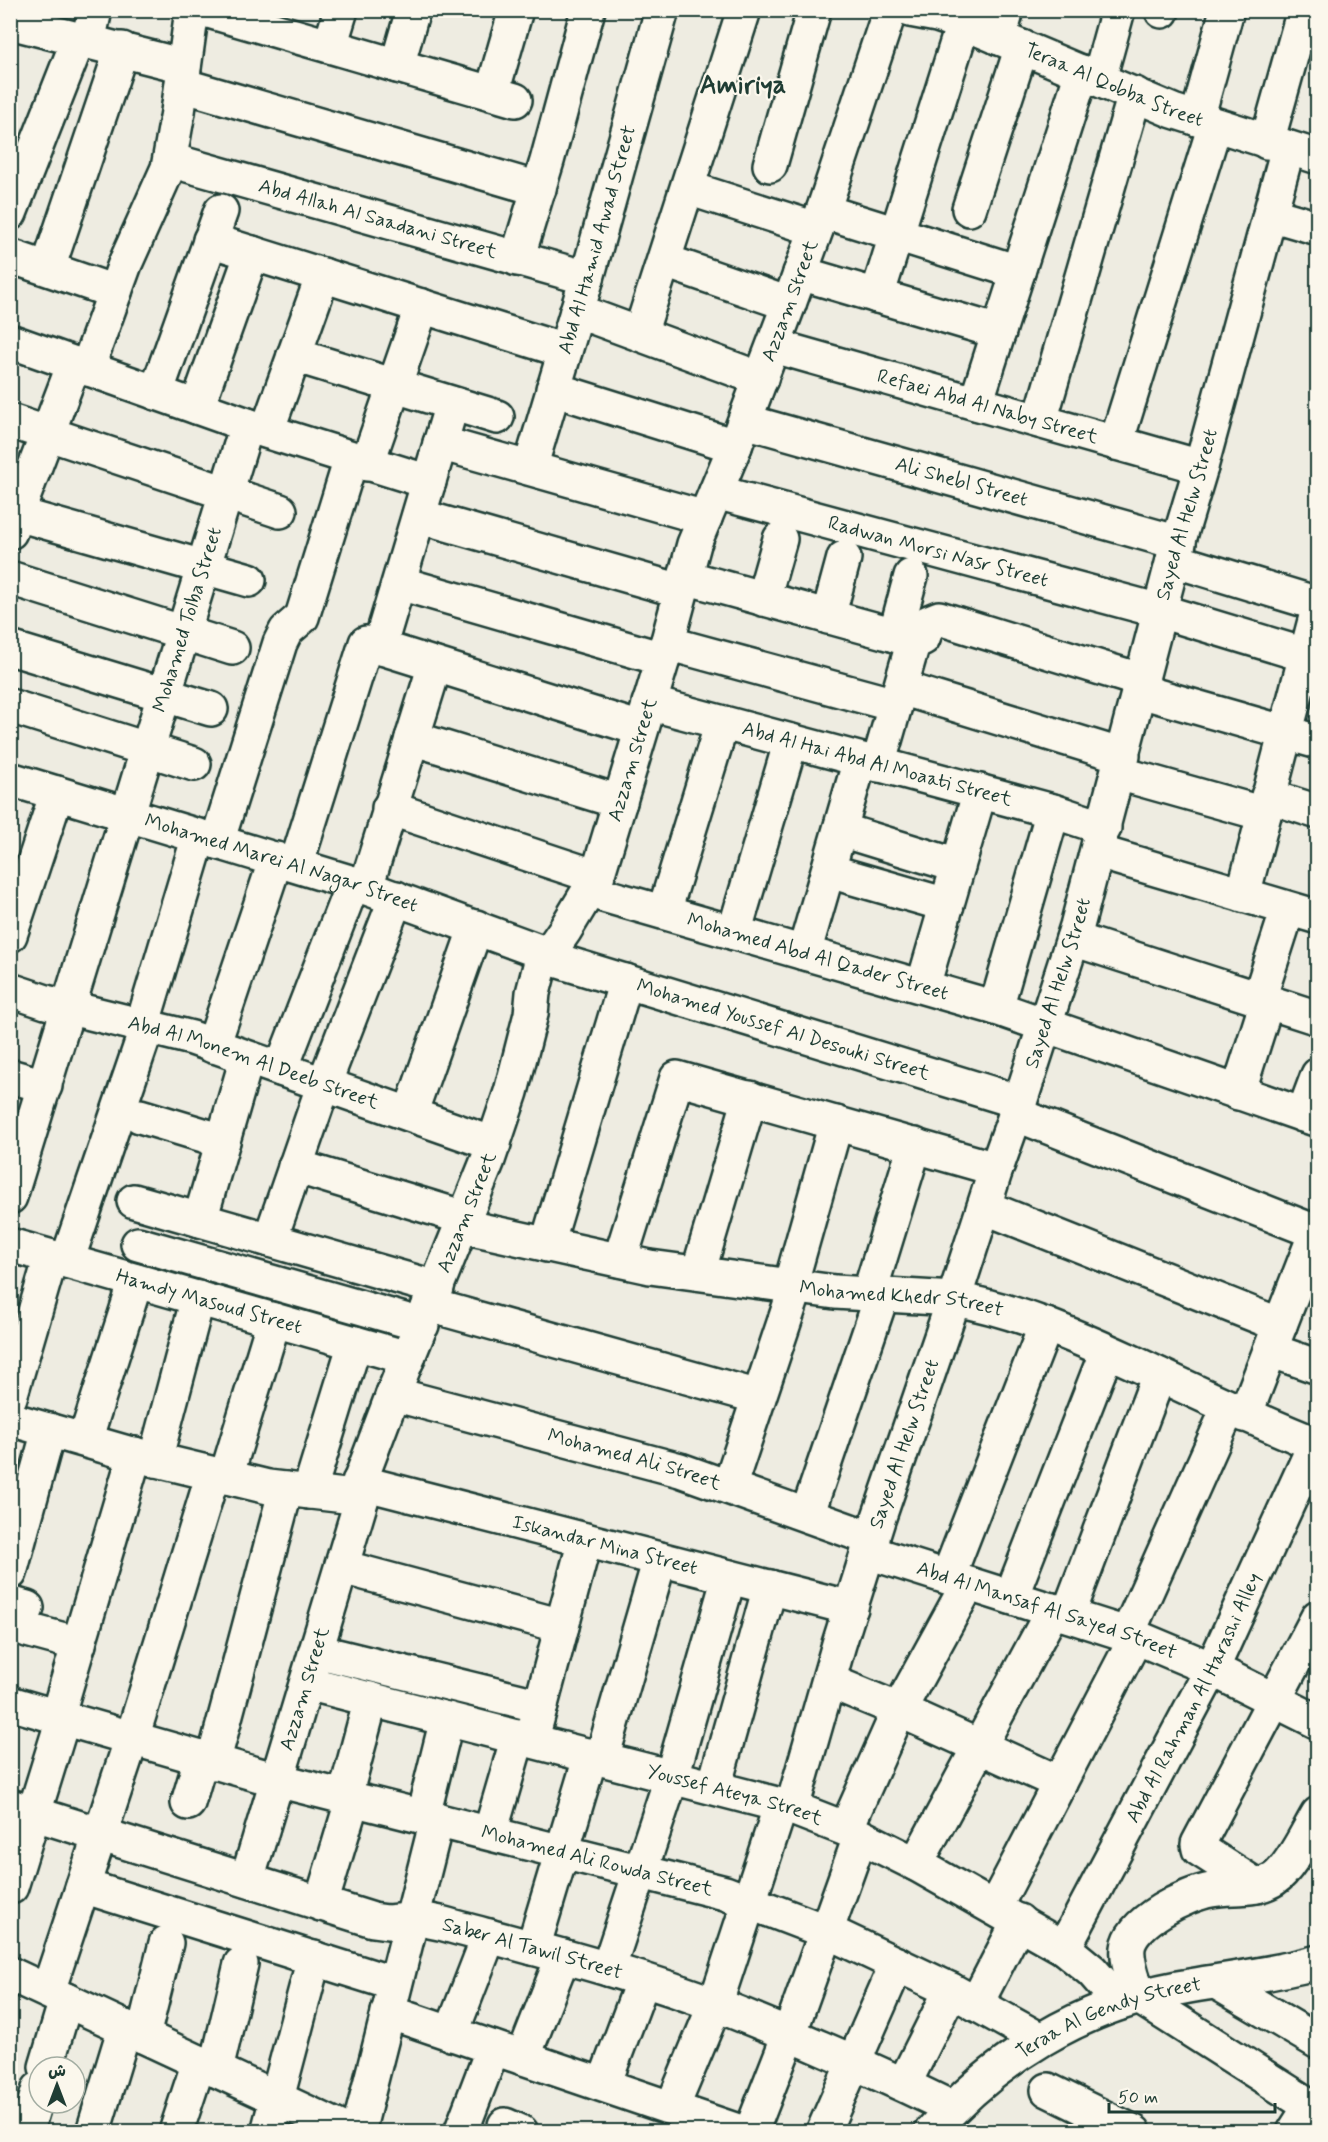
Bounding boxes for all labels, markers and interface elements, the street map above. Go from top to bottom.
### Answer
street label: Teraa Al Qobba Street [1020,36,1207,133]
district label: Amiriya [700,69,786,103]
street label: Abd Al Hamid Awad Street [551,122,643,357]
street label: Abd Allah Al Saadani Street [255,172,500,265]
street label: Azzam Street [755,236,825,365]
street label: Refaei Abd Al Naby Street [874,362,1101,451]
street label: Sayed Al Helw Street [1149,426,1224,603]
street label: Ali Shebl Street [892,450,1031,513]
street label: Radwan Morsi Nasr Street [825,509,1051,594]
street label: Mohamed Tolba Street [146,524,228,716]
street label: Azzam Street [601,695,664,825]
street label: Abd Al Hai Abd Al Moaati Street [739,715,1015,813]
street label: Mohamed Marei Al Nagar Street [141,807,422,919]
street label: Sayed Al Helw Street [1018,895,1097,1072]
street label: Mohamed Abd Al Qader Street [684,906,952,1007]
street label: Mohamed Youssef Al Desouki Street [633,972,933,1087]
street label: Abd Al Monem Al Deeb Street [125,1009,383,1116]
street label: Azzam Street [430,1149,503,1277]
street label: Hamdy Masoud Street [113,1262,305,1341]
street label: Mohamed Khedr Street [798,1274,1007,1324]
street label: Sayed Al Helw Street [863,1356,946,1532]
street label: Mohamed Ali Street [545,1422,725,1497]
street label: Iskandar Mina Street [509,1508,701,1582]
street label: Abd Al Mansaf Al Sayed Street [913,1555,1181,1666]
street label: Abd Al Rahman Al Harashi Alley [1119,1568,1268,1827]
street label: Azzam Street [273,1624,337,1754]
street label: Youssef Ateya Street [644,1758,827,1832]
street label: Mohamed Ali Rowda Street [478,1819,716,1903]
street label: Saber Al Tawil Street [439,1911,626,1986]
street label: Teraa Al Gendy Street [1011,1971,1203,2065]
north arrow [27,2055,87,2115]
text: ش [48,2061,66,2082]
scale bar [1109,2076,1276,2114]
text: 50 m [1118,2086,1158,2110]

